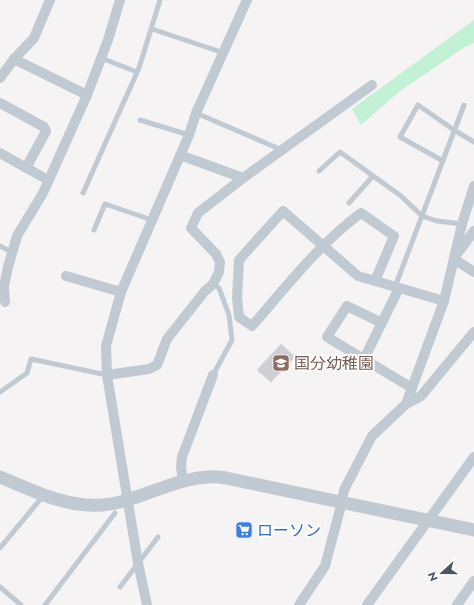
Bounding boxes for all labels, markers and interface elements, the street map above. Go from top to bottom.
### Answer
place label: 国分幼稚園 [294,352,374,375]
school or university icon: 国分幼稚園 [271,353,291,373]
place label: ローソン [257,519,321,542]
supermarket icon: ローソン [234,520,254,540]
north arrow [422,553,462,593]
text: N [424,570,442,584]

